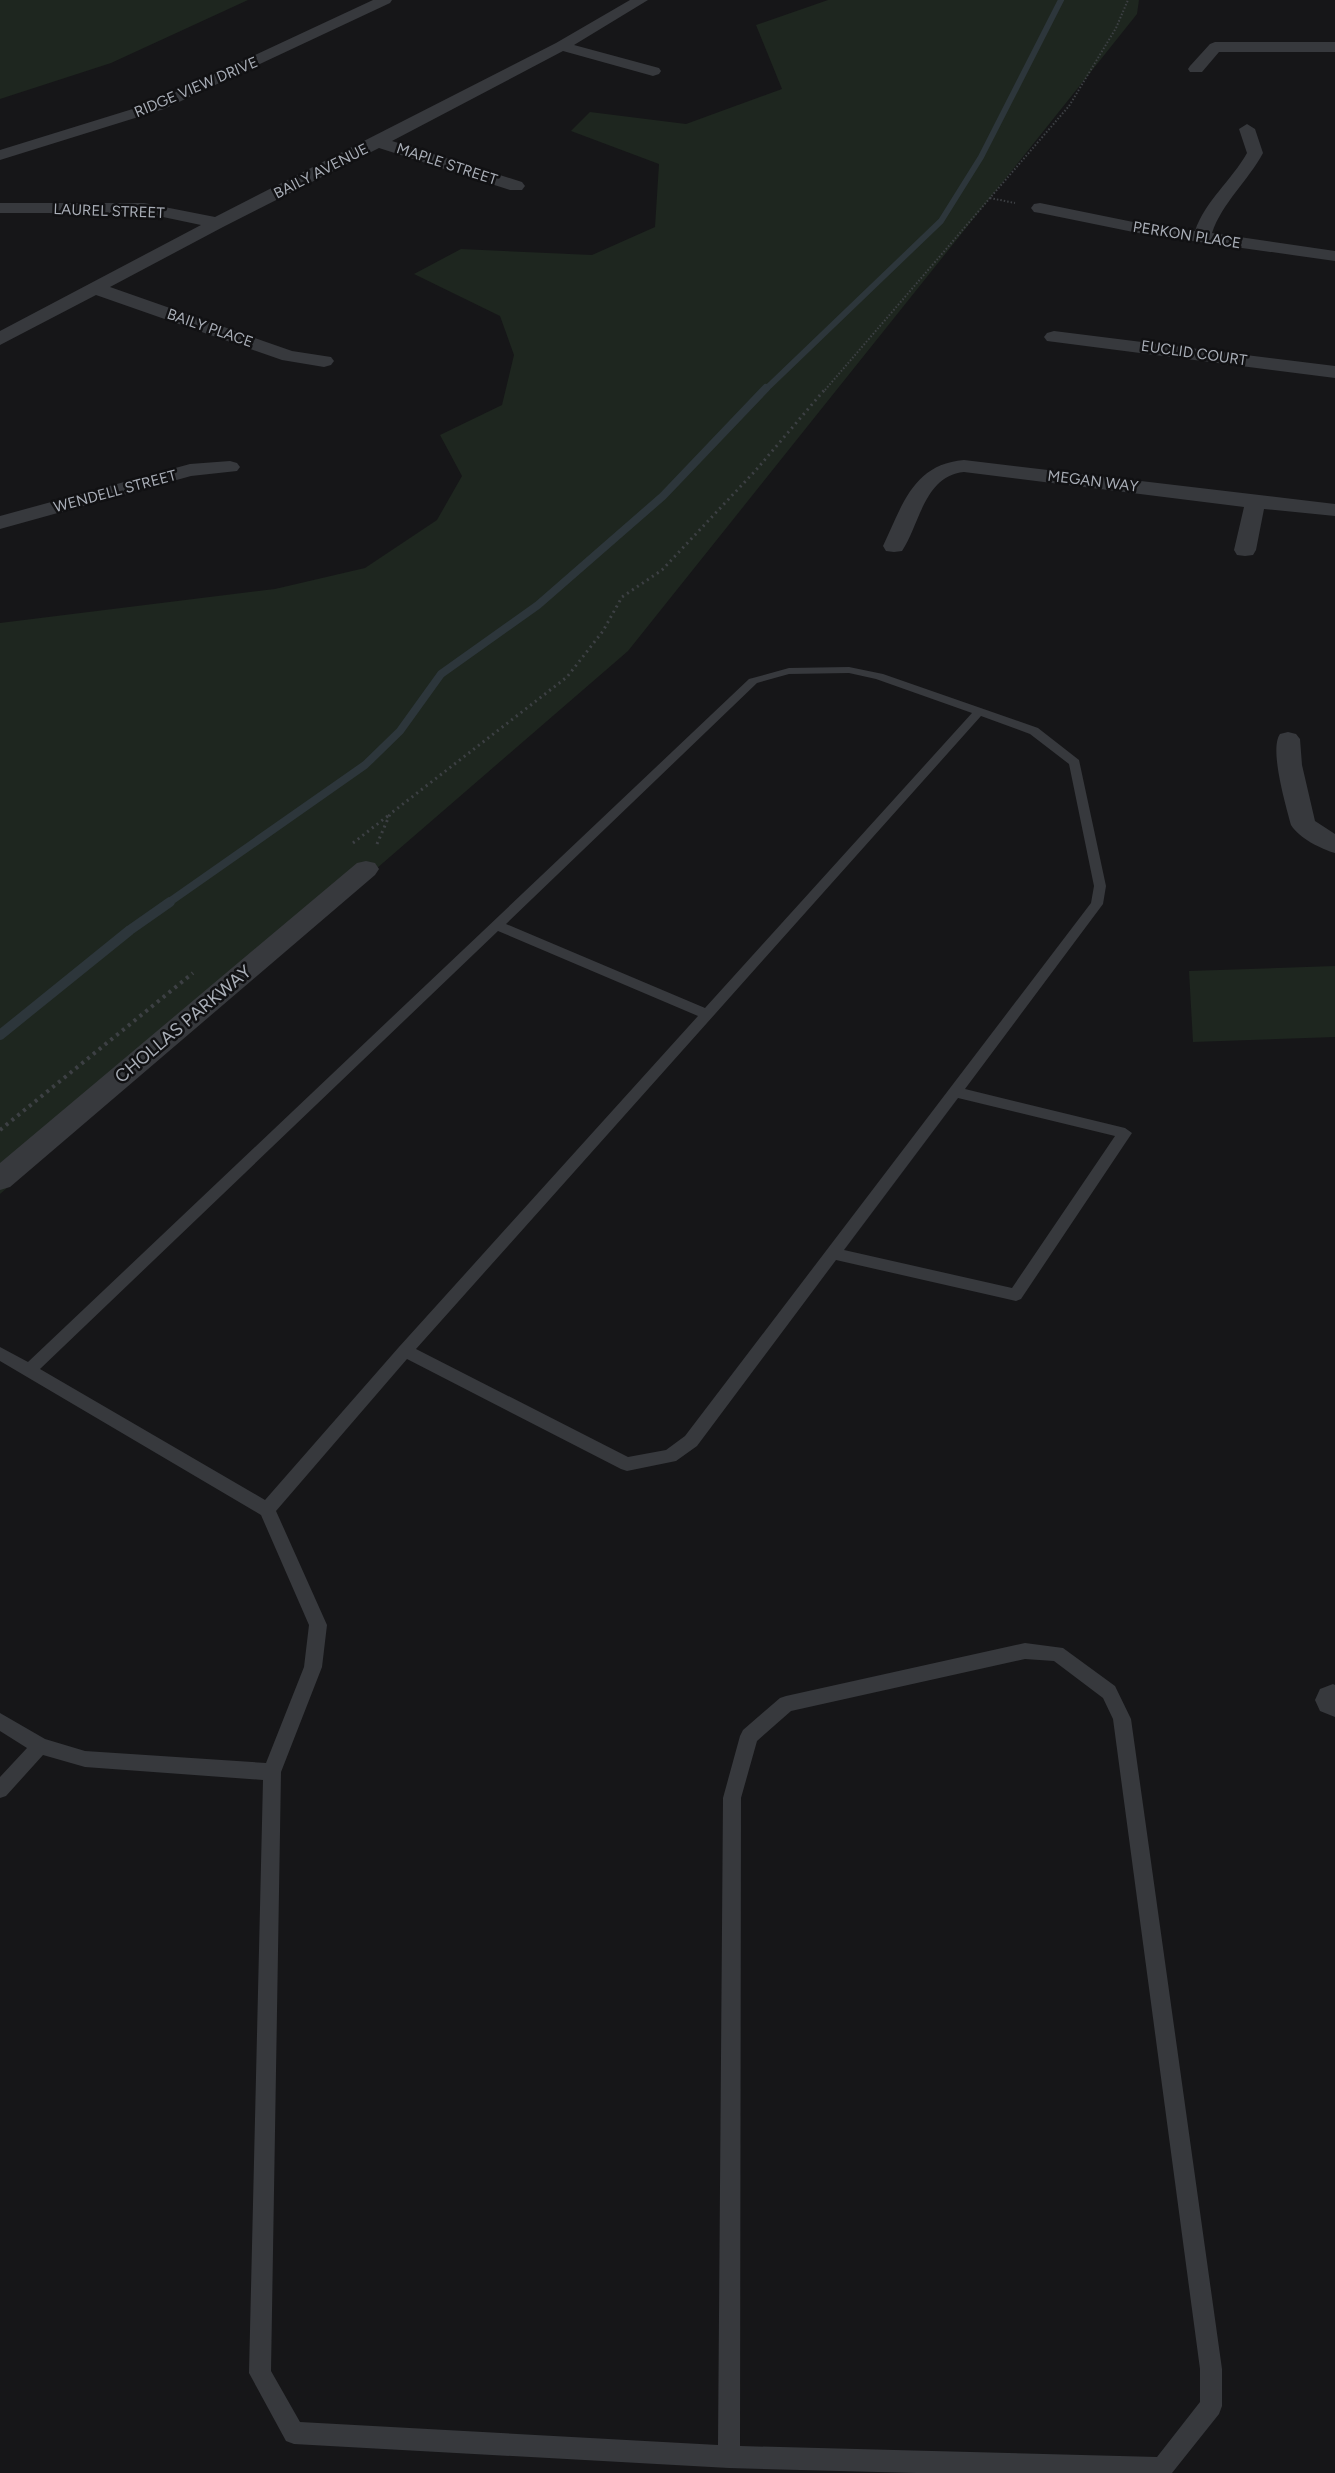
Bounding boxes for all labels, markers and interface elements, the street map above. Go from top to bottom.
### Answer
street label: RIDGE VIEW DRIVE [132,53,260,121]
street label: BAILY AVENUE [271,139,371,203]
street label: MAPLE STREET [394,139,500,189]
street label: LAUREL STREET [53,200,166,222]
street label: PERKON PLACE [1132,218,1242,252]
street label: BAILY PLACE [165,305,255,351]
street label: EUCLID COURT [1140,337,1249,369]
street label: WENDELL STREET [52,466,179,516]
street label: MEGAN WAY [1047,467,1139,495]
street label: CHOLLAS PARKWAY [110,960,256,1087]

